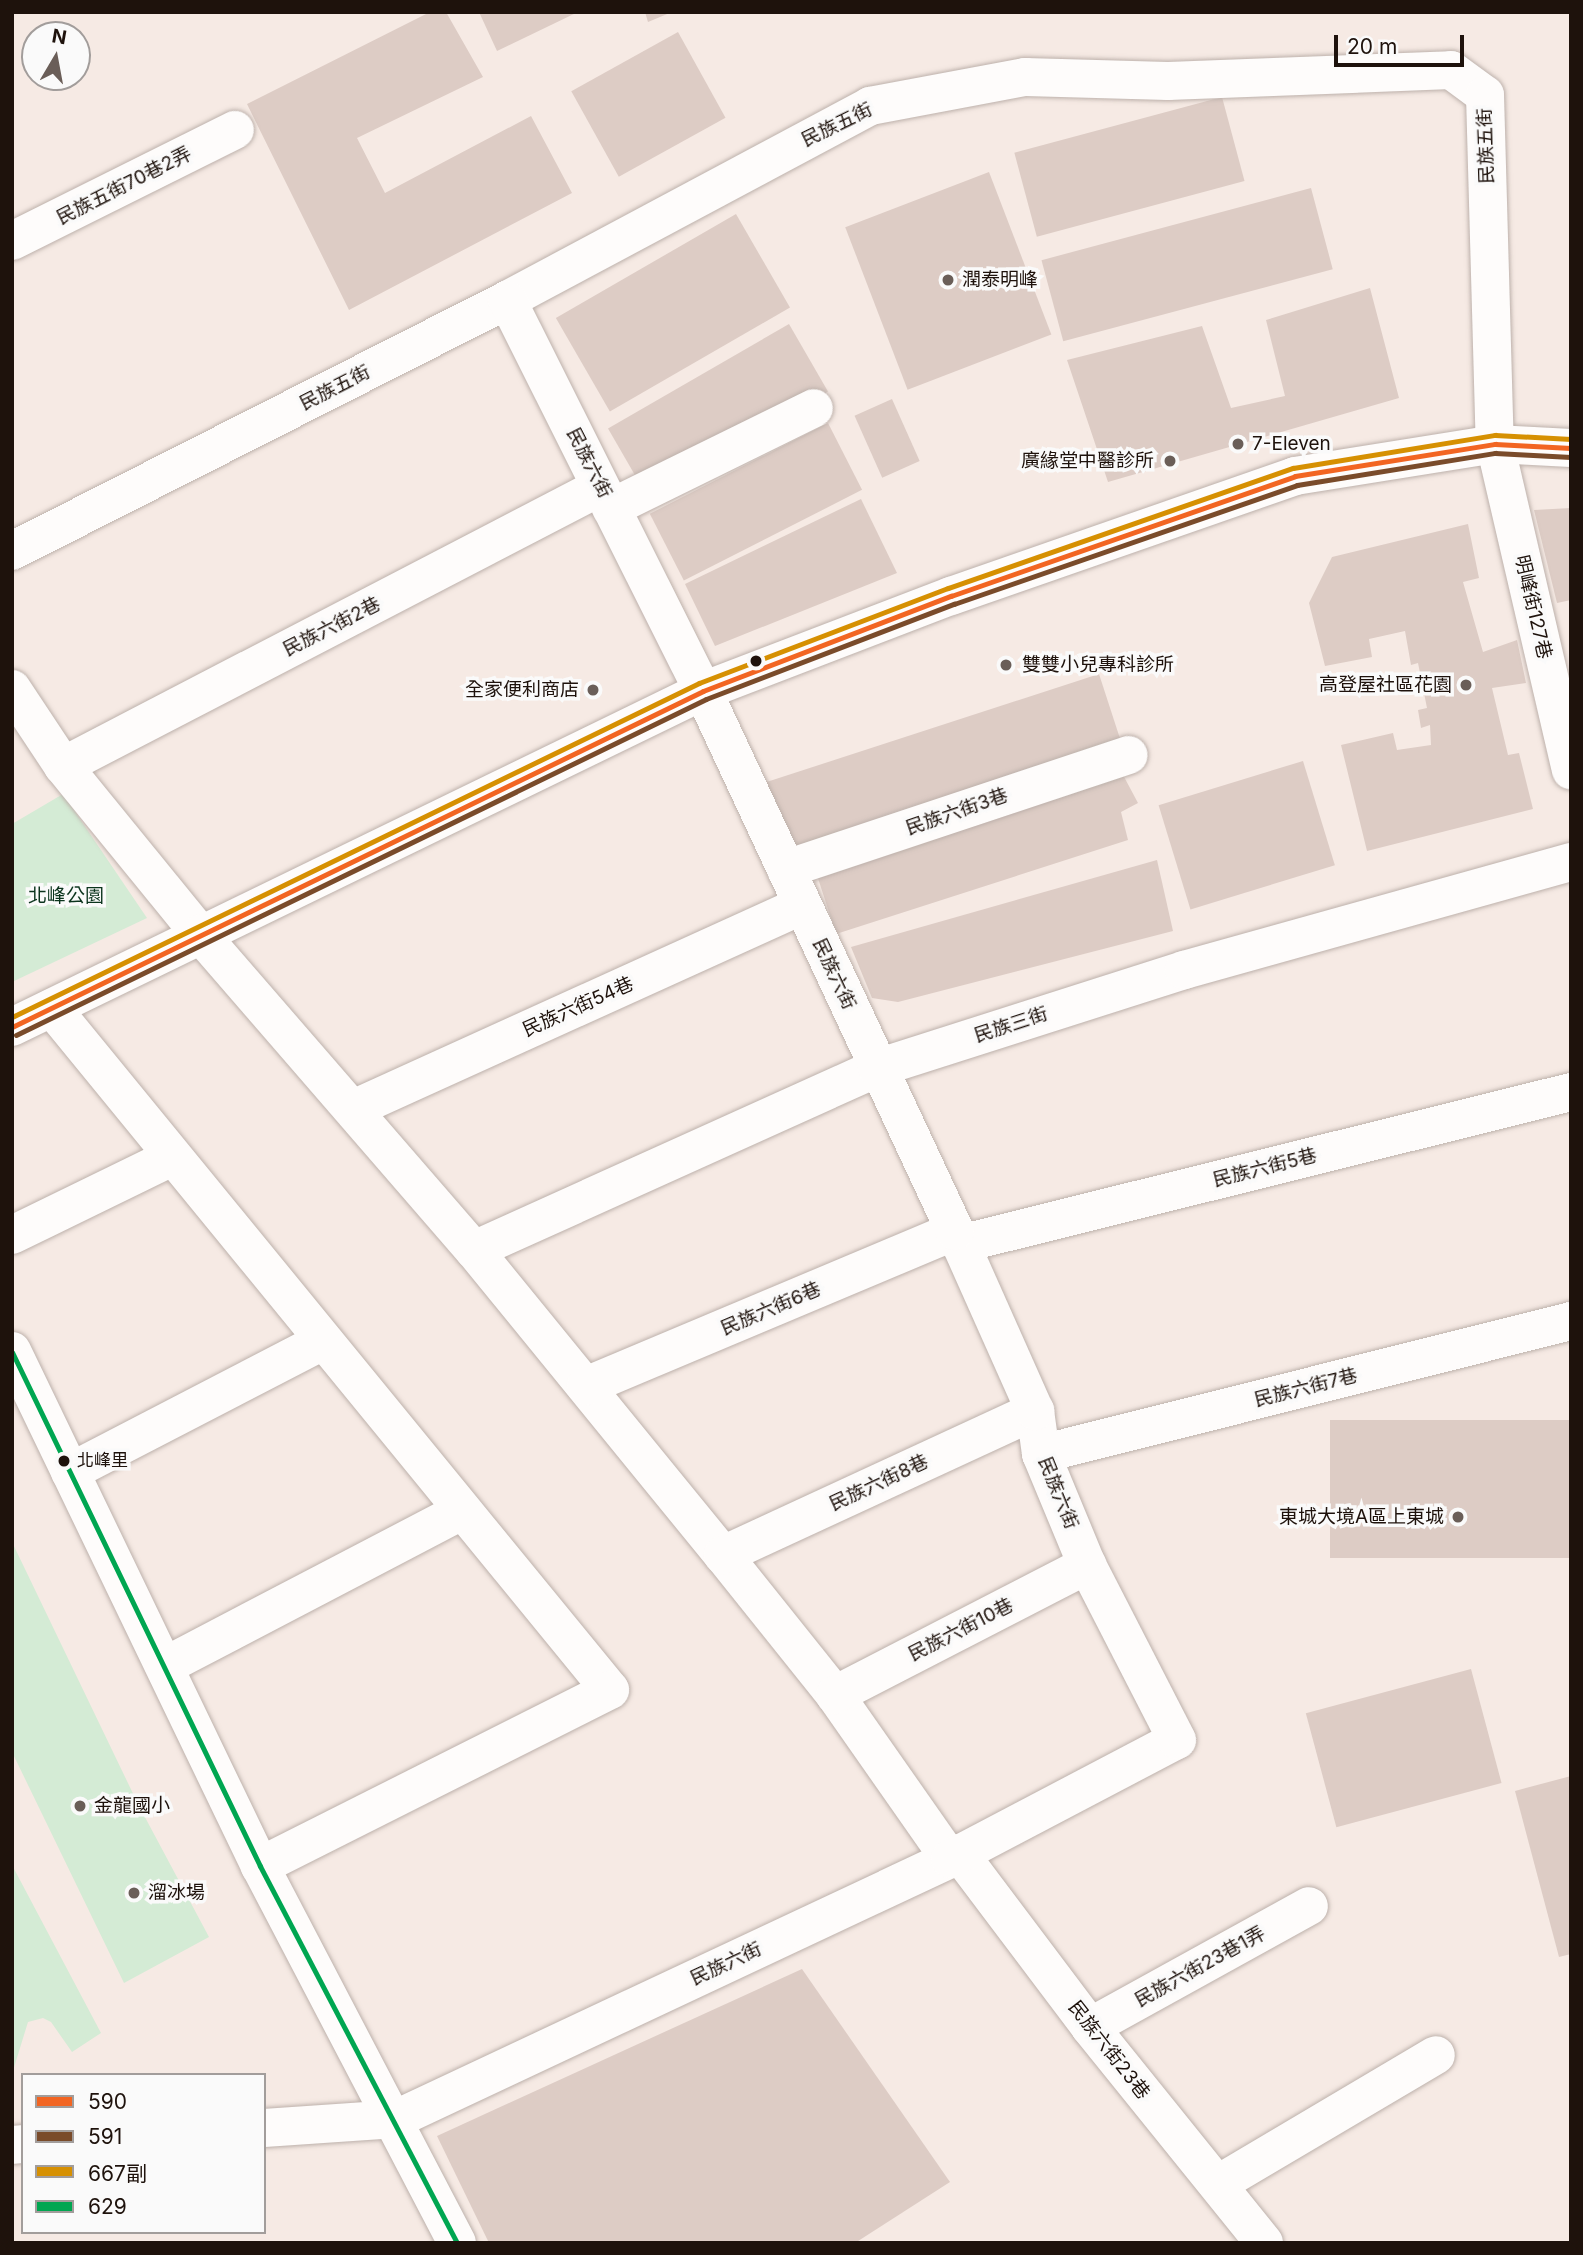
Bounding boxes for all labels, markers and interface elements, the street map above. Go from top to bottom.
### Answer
north arrow [21,21,91,91]
scale bar [1338,21,1468,65]
text: N [50,24,69,49]
text: 20 m [1347,34,1397,59]
street label: 民族五街 [798,98,876,152]
street label: 民族五街 [1473,108,1499,184]
street label: 民族五街70巷2弄 [53,142,195,230]
place label: 潤泰明峰 [962,269,1038,291]
marker: 潤泰明峰 [940,272,956,288]
street label: 民族五街 [296,361,374,415]
street label: 民族六街 [562,424,616,502]
place label: 7-Eleven [1252,433,1331,455]
marker: 7-Eleven [1230,436,1246,452]
place label: 廣緣堂中醫診所 [1021,450,1154,472]
marker: 廣緣堂中醫診所 [1160,451,1180,471]
street label: 明峰街127巷 [1510,553,1556,661]
street label: 民族六街2巷 [279,593,385,661]
unlabelled marker [749,654,763,668]
place label: 雙雙小兒專科診所 [1022,654,1174,676]
marker: 雙雙小兒專科診所 [996,655,1016,675]
place label: 高登屋社區花園 [1319,674,1452,696]
marker: 高登屋社區花園 [1458,677,1474,693]
place label: 全家便利商店 [465,679,579,701]
marker: 全家便利商店 [585,682,601,698]
street label: 民族六街3巷 [903,784,1011,840]
park label: 北峰公園 [28,885,104,907]
street label: 民族六街 [808,935,860,1013]
street label: 民族六街54巷 [519,972,637,1042]
street label: 民族三街 [971,1002,1051,1048]
street label: 民族六街5巷 [1211,1144,1319,1192]
street label: 民族六街6巷 [717,1278,825,1340]
street label: 民族六街7巷 [1252,1364,1360,1412]
street label: 民族六街8巷 [826,1450,932,1516]
place label: 北峰里 [77,1451,128,1471]
street label: 民族六街 [1033,1453,1083,1533]
marker: 北峰里 [57,1454,71,1468]
place label: 東城大境A區上東城 [1279,1506,1444,1528]
marker: 東城大境A區上東城 [1450,1509,1466,1525]
street label: 民族六街10巷 [905,1594,1017,1666]
place label: 金龍國小 [94,1795,170,1817]
marker: 金龍國小 [72,1798,88,1814]
place label: 溜冰場 [148,1882,205,1904]
marker: 溜冰場 [126,1885,142,1901]
street label: 民族六街23巷1弄 [1131,1922,1269,2012]
street label: 民族六街 [687,1938,765,1990]
street label: 民族六街23巷 [1064,1996,1154,2104]
legend [21,2073,266,2234]
text: 590 [88,2089,127,2114]
text: 591 [88,2124,122,2149]
text: 667副 [88,2161,147,2186]
text: 629 [88,2194,127,2219]

